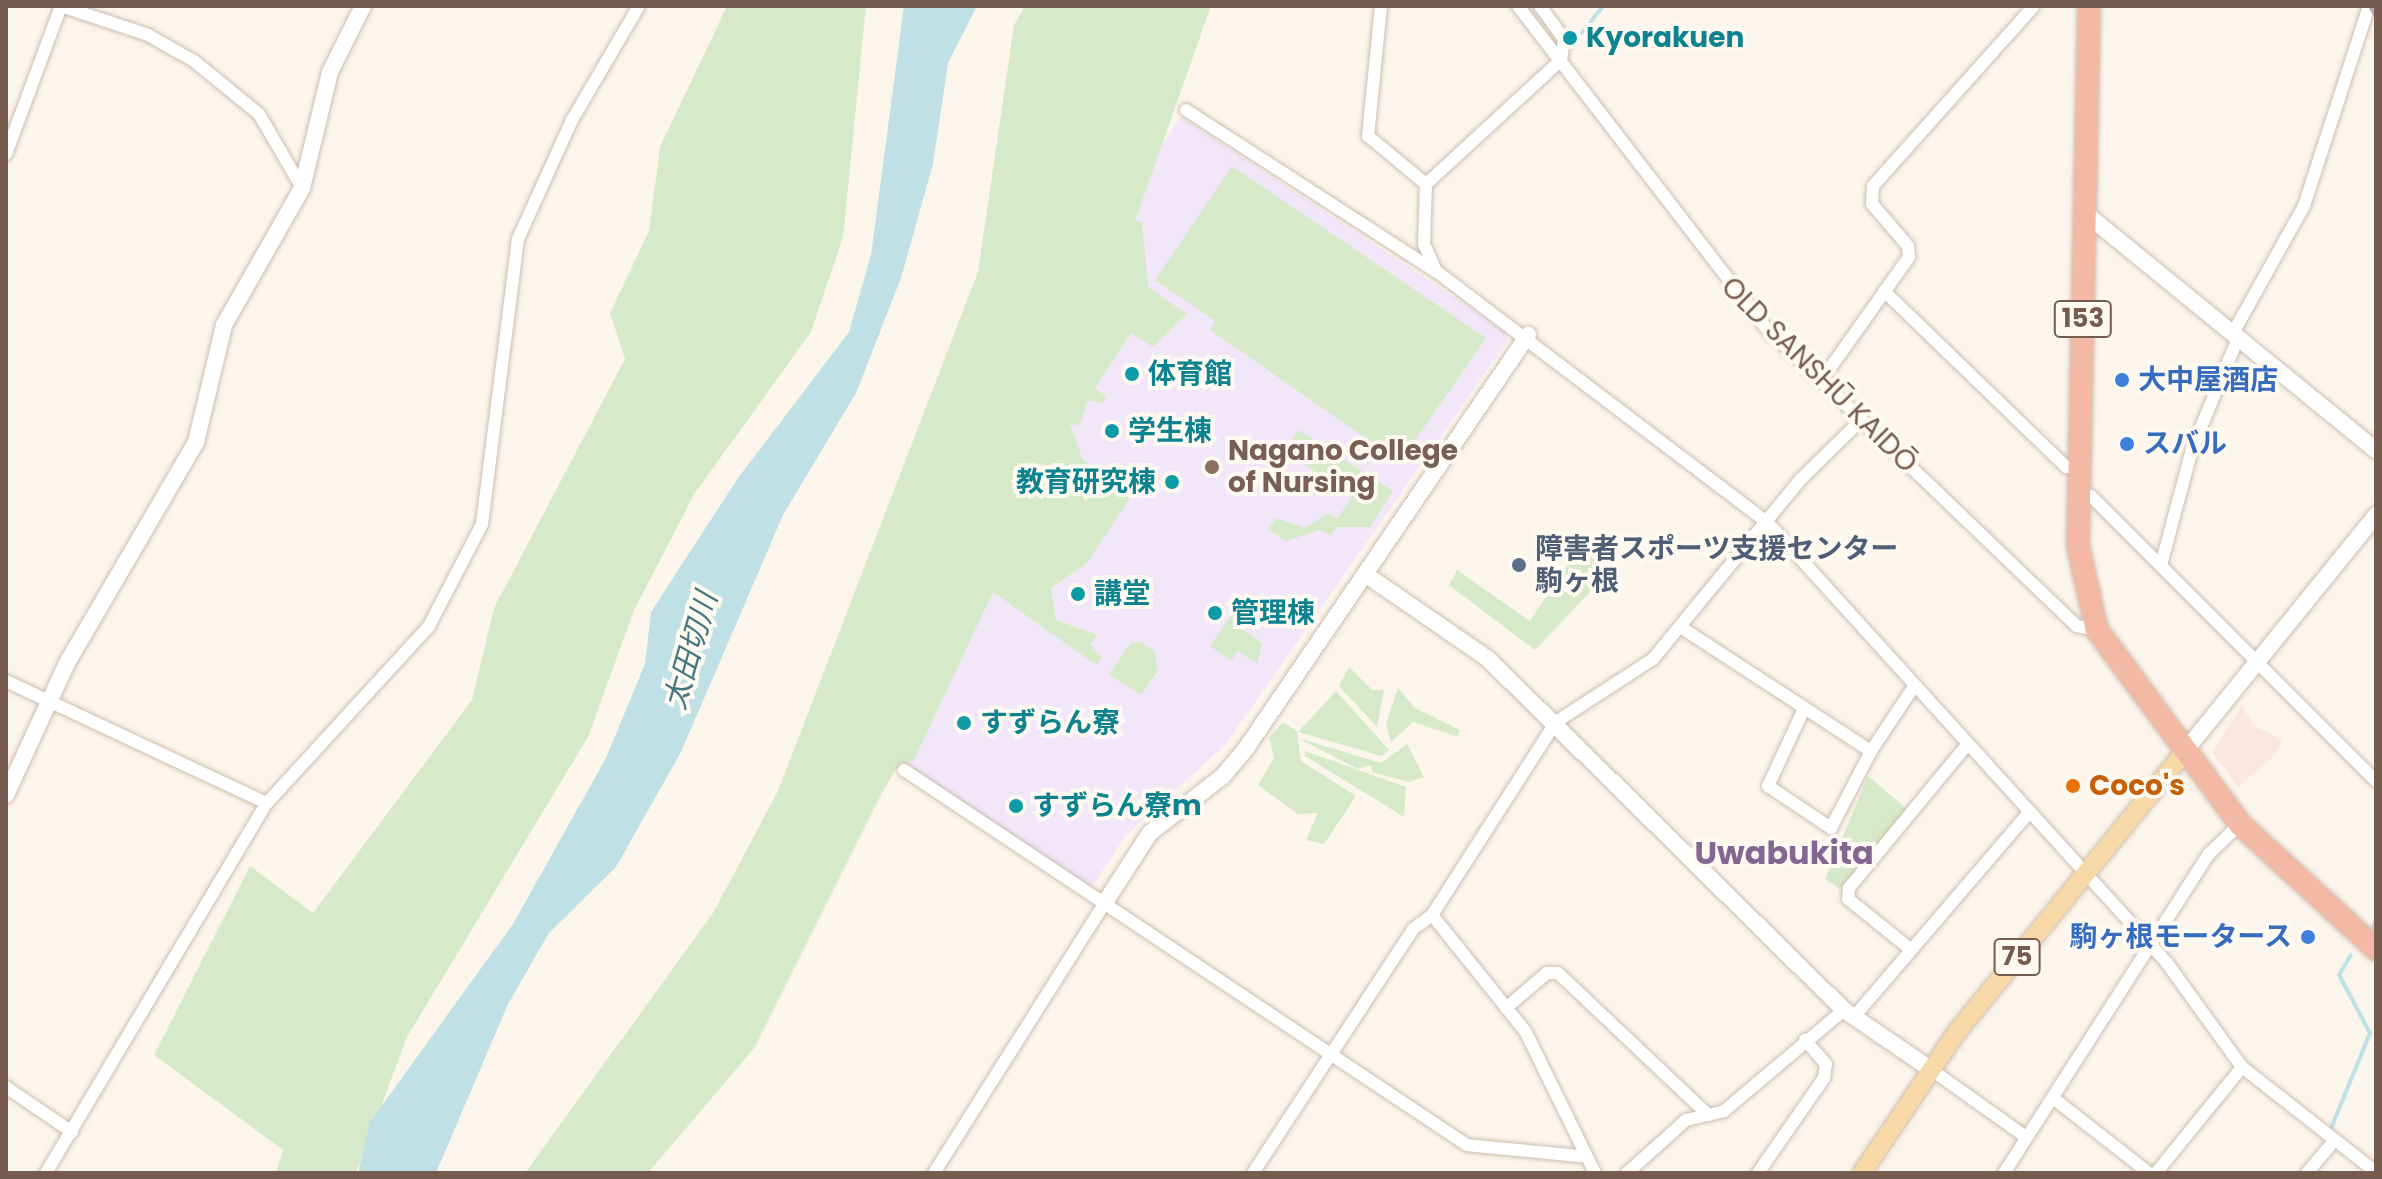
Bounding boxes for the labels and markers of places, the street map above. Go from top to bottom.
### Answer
place label: Kyorakuen [1586,21,1744,55]
marker: Kyorakuen [1561,29,1579,47]
place label: 体育館 [1148,357,1232,391]
place label: 大中屋酒店 [2138,363,2278,397]
marker: 体育館 [1123,365,1141,383]
marker: 大中屋酒店 [2113,371,2131,389]
place label: 学生棟 [1128,414,1212,448]
marker: 学生棟 [1103,422,1121,440]
place label: スバル [2143,427,2227,461]
place label: Nagano College of Nursing [1228,434,1458,500]
marker: スバル [2118,435,2136,453]
marker: Nagano College of Nursing [1203,458,1221,476]
place label: 教育研究棟 [1016,465,1156,499]
marker: 教育研究棟 [1163,473,1181,491]
place label: 障害者スポーツ支援センター 駒ヶ根 [1535,532,1899,598]
marker: 障害者スポーツ支援センター 駒ヶ根 [1510,556,1528,574]
place label: 講堂 [1094,577,1150,611]
marker: 講堂 [1069,585,1087,603]
place label: 管理棟 [1231,596,1315,630]
marker: 管理棟 [1206,604,1224,622]
place label: すずらん寮 [980,706,1120,740]
marker: すずらん寮 [955,714,973,732]
place label: Coco's [2089,769,2185,803]
marker: Coco's [2064,777,2082,795]
place label: すずらん寮m [1032,789,1202,823]
marker: すずらん寮m [1007,797,1025,815]
place label: 駒ヶ根モータース [2068,920,2292,954]
marker: 駒ヶ根モータース [2299,928,2317,946]

